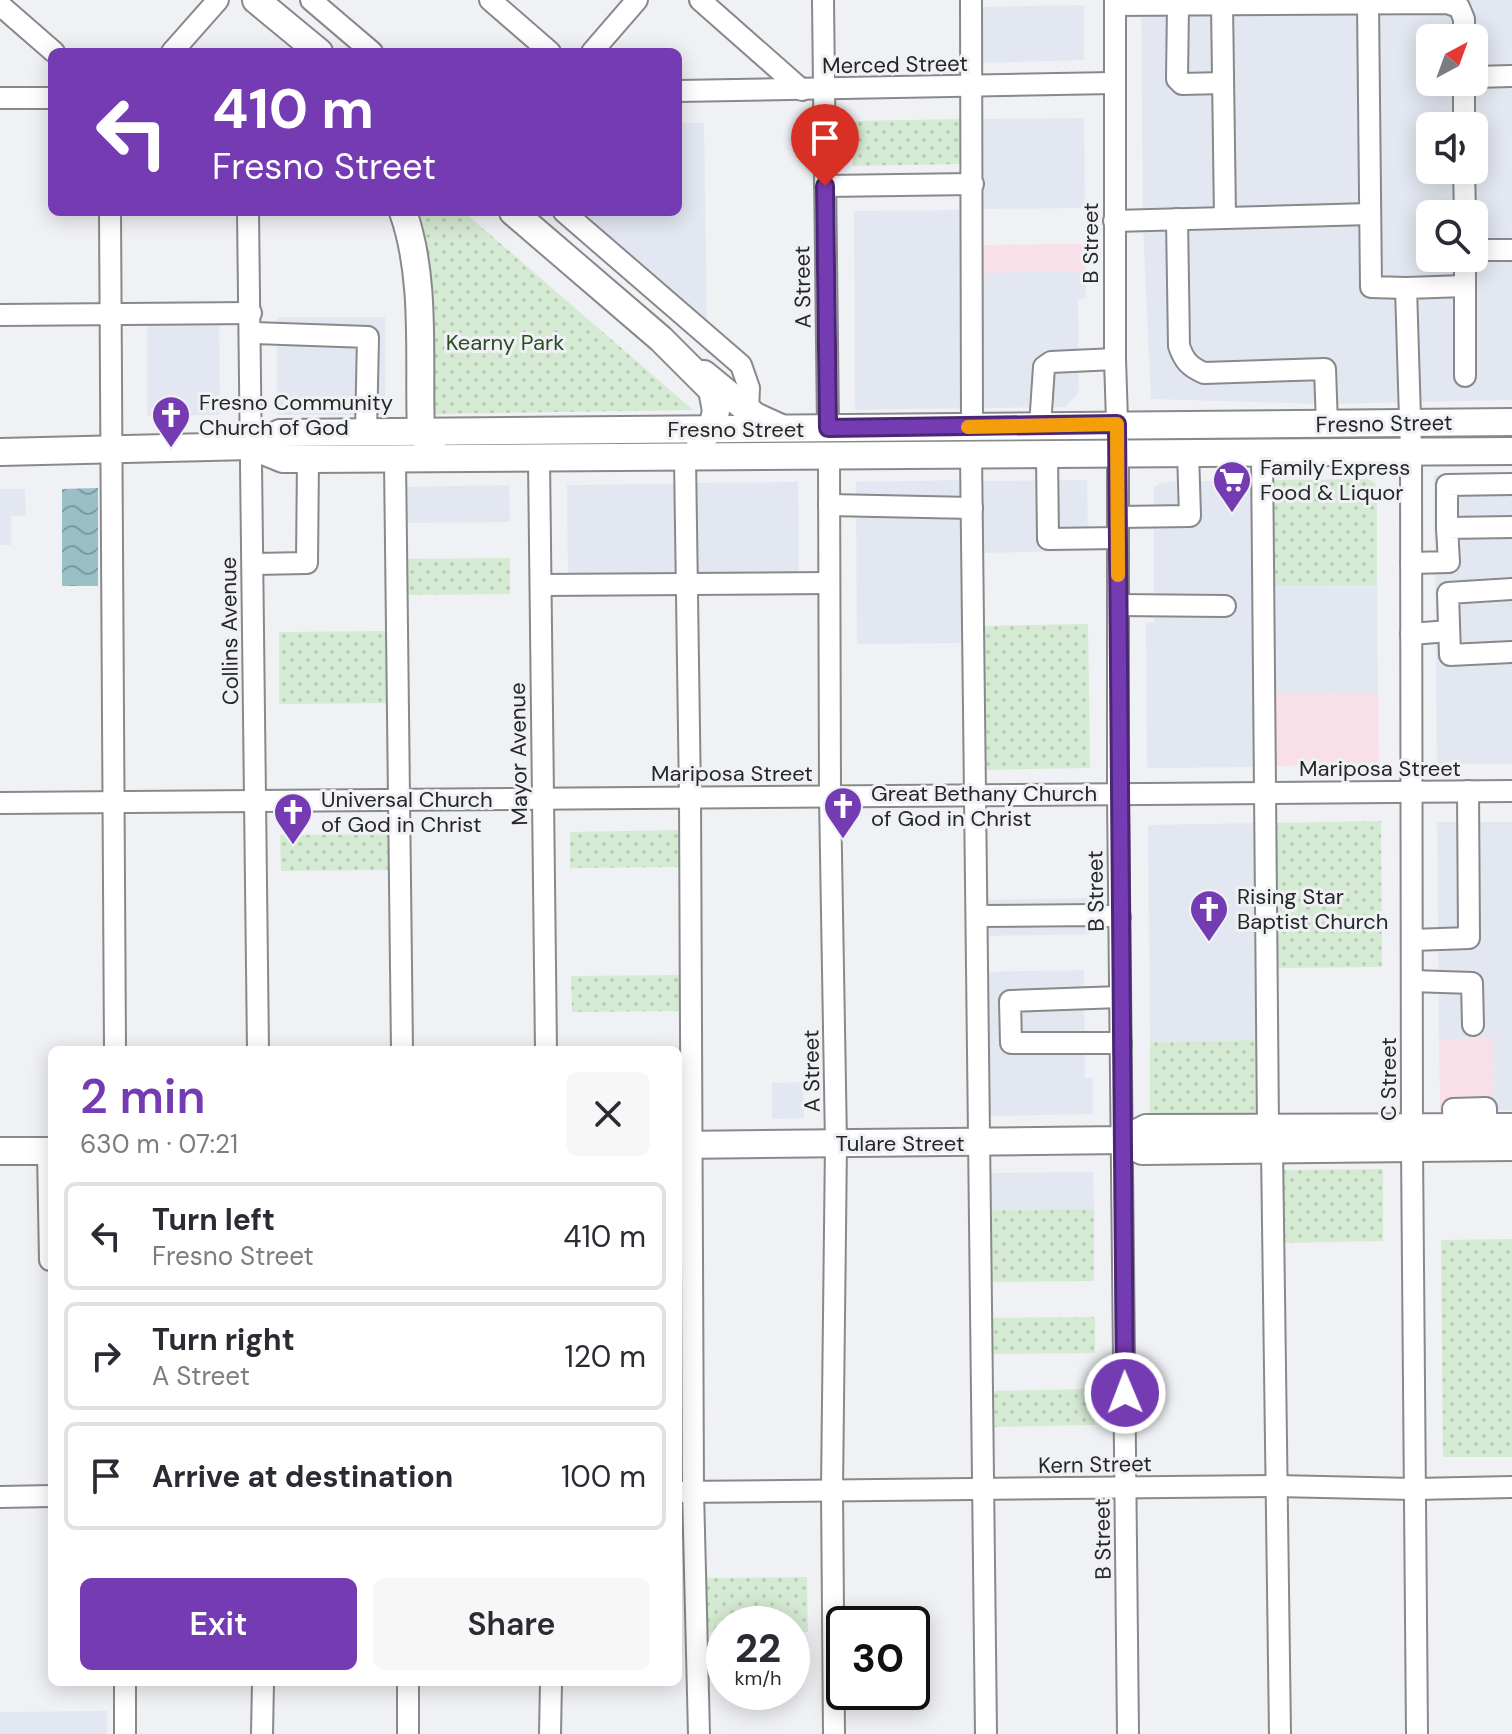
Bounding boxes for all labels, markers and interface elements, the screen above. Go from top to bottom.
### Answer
north arrow [1416,24,1488,96]
map controls [1416,24,1488,272]
street label: Merced Street [822,49,968,80]
text: 410 m [212,72,374,145]
icon: left [80,80,184,184]
pin [791,104,859,186]
button: sound [1416,112,1488,184]
icon: arrive [803,116,847,160]
text: Fresno Street [212,143,436,190]
button: search [1416,200,1488,272]
street label: B Street [1076,202,1105,284]
street label: A Street [787,245,818,329]
park label: Kearny Park [446,328,564,357]
place label: Fresno Community Church of God [199,388,393,442]
church icon: Fresno Community Church of God [150,394,192,449]
street label: Fresno Street [1315,408,1453,439]
street label: Fresno Street [668,415,804,444]
place label: Family Express Food & Liquor [1260,453,1410,507]
supermarket icon: Family Express Food & Liquor [1211,459,1253,514]
street label: Collins Avenue [214,557,245,705]
street label: Mayor Avenue [503,682,534,826]
street label: Mariposa Street [1299,754,1461,783]
street label: Mariposa Street [651,759,813,788]
place label: Great Bethany Church of God in Christ [871,779,1097,833]
place label: Universal Church of God in Christ [321,785,493,839]
church icon: Great Bethany Church of God in Christ [822,785,864,840]
church icon: Universal Church of God in Christ [272,791,314,846]
street label: B Street [1080,850,1111,932]
place label: Rising Star Baptist Church [1237,882,1389,936]
church icon: Rising Star Baptist Church [1188,888,1230,943]
street label: A Street [796,1029,827,1113]
street label: C Street [1374,1037,1403,1121]
text: 2 min [80,1065,206,1128]
button: close [566,1072,650,1156]
text: 630 m · 07:21 [80,1127,238,1161]
street label: Tulare Street [835,1129,965,1158]
text: Turn left [152,1200,275,1239]
icon: left [84,1214,128,1258]
text: 410 m [563,1217,646,1256]
text: Fresno Street [152,1239,314,1273]
text: Turn right [152,1320,295,1359]
icon: right [84,1334,128,1378]
text: 120 m [564,1337,646,1376]
position arrow [1083,1351,1167,1435]
text: A Street [152,1359,250,1393]
street label: Kern Street [1038,1449,1152,1480]
icon: arrive [84,1454,128,1498]
text: Arrive at destination [152,1457,453,1496]
text: 100 m [561,1457,646,1496]
street label: B Street [1087,1498,1118,1580]
button: Exit [80,1578,357,1670]
button: Share [373,1578,650,1670]
speed limit sign: 30 [826,1606,930,1710]
text: 22 [735,1622,781,1674]
text: km/h [734,1665,782,1691]

